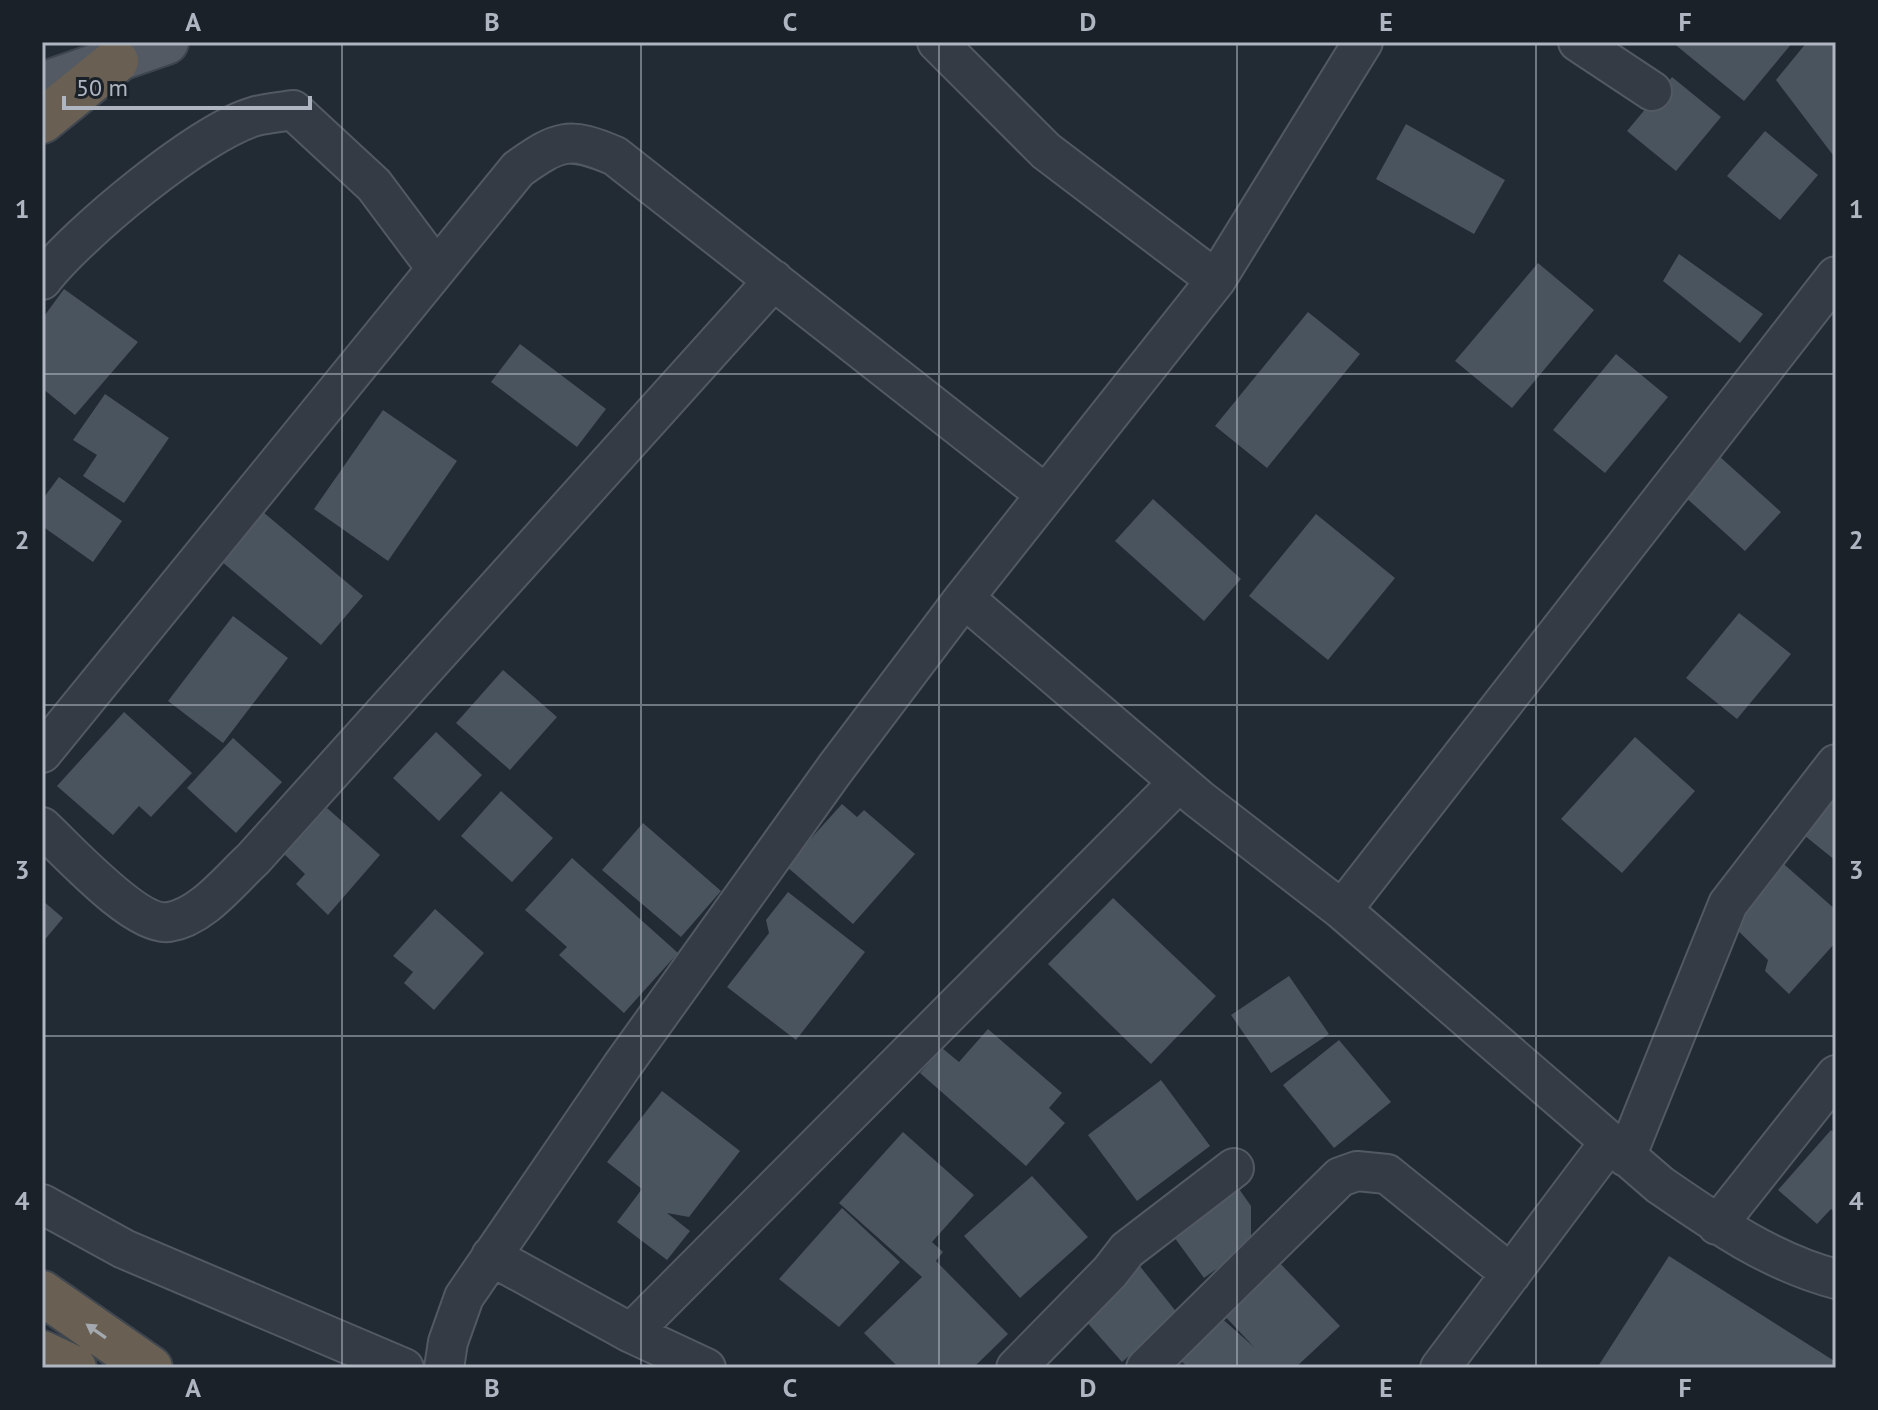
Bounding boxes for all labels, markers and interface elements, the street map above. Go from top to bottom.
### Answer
text: A [185,5,201,38]
text: B [484,5,500,38]
text: C [783,5,797,38]
text: D [1080,5,1096,38]
text: E [1379,5,1393,38]
text: F [1678,5,1692,38]
scale bar [64,60,310,110]
text: 50 m [76,72,128,103]
text: 1 [15,192,29,225]
text: 1 [1849,192,1863,225]
text: 2 [15,523,29,556]
text: 2 [1849,523,1863,556]
text: 3 [15,853,29,886]
text: 3 [1849,853,1863,886]
text: 4 [15,1184,30,1217]
text: 4 [1849,1184,1864,1217]
one-way arrow [85,1324,106,1339]
text: A [185,1371,201,1404]
text: B [484,1371,500,1404]
text: C [783,1371,797,1404]
text: D [1080,1371,1096,1404]
text: E [1379,1371,1393,1404]
text: F [1678,1371,1692,1404]

